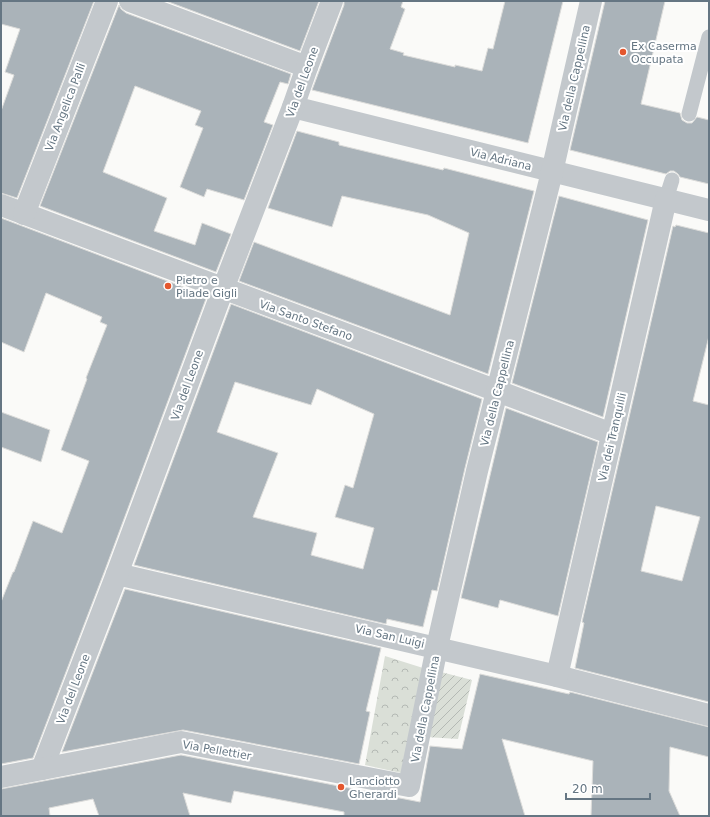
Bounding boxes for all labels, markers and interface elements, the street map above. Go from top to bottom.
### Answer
street label: Via della Cappellina [556,24,593,133]
place label: Ex Caserma Occupata [631,40,697,66]
street label: Via del Leone [284,45,321,119]
marker: Ex Caserma Occupata [618,47,628,57]
street label: Via Angelica Palli [43,61,88,153]
street label: Via Adriana [469,146,533,173]
place label: Pietro e Pilade Gigli [176,274,237,300]
marker: Pietro e Pilade Gigli [163,281,173,291]
street label: Via Santo Stefano [257,298,354,343]
street label: Via della Cappellina [478,339,517,447]
street label: Via del Leone [169,348,206,422]
street label: Via dei Tranquilli [596,392,629,483]
street label: Via San Luigi [354,622,426,651]
street label: Via del Leone [54,652,93,726]
street label: Via della Cappellina [409,654,442,764]
street label: Via Pellettier [182,738,253,763]
place label: Lanciotto Gherardi [349,775,400,801]
scale bar [566,775,650,801]
marker: Lanciotto Gherardi [336,782,346,792]
text: 20 m [572,782,603,796]

